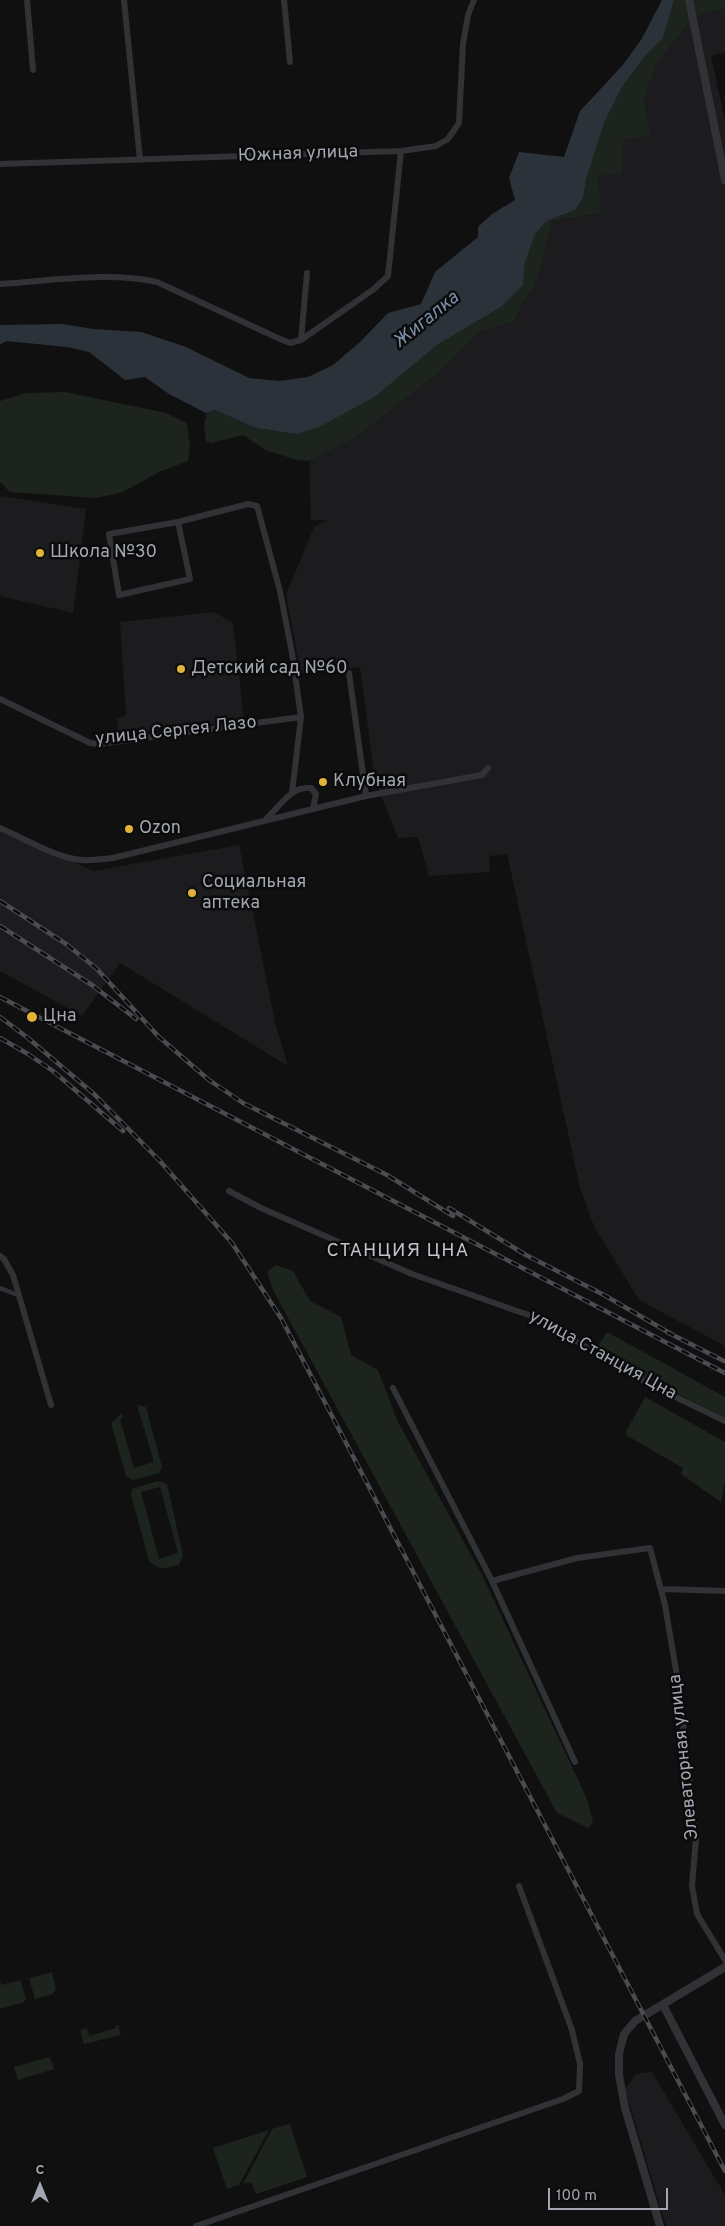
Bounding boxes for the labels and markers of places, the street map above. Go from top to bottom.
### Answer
place label: Школа №30 [50,542,157,564]
marker: Школа №30 [34,547,46,559]
place label: Детский сад №60 [191,658,348,680]
marker: Детский сад №60 [175,663,187,675]
place label: Клубная [333,771,406,793]
marker: Клубная [317,776,329,788]
place label: Ozon [139,818,181,840]
marker: Ozon [123,823,135,835]
place label: Социальная аптека [202,872,306,914]
marker: Социальная аптека [186,887,198,899]
place label: Цна [43,1006,76,1028]
marker: Цна [25,1010,39,1024]

